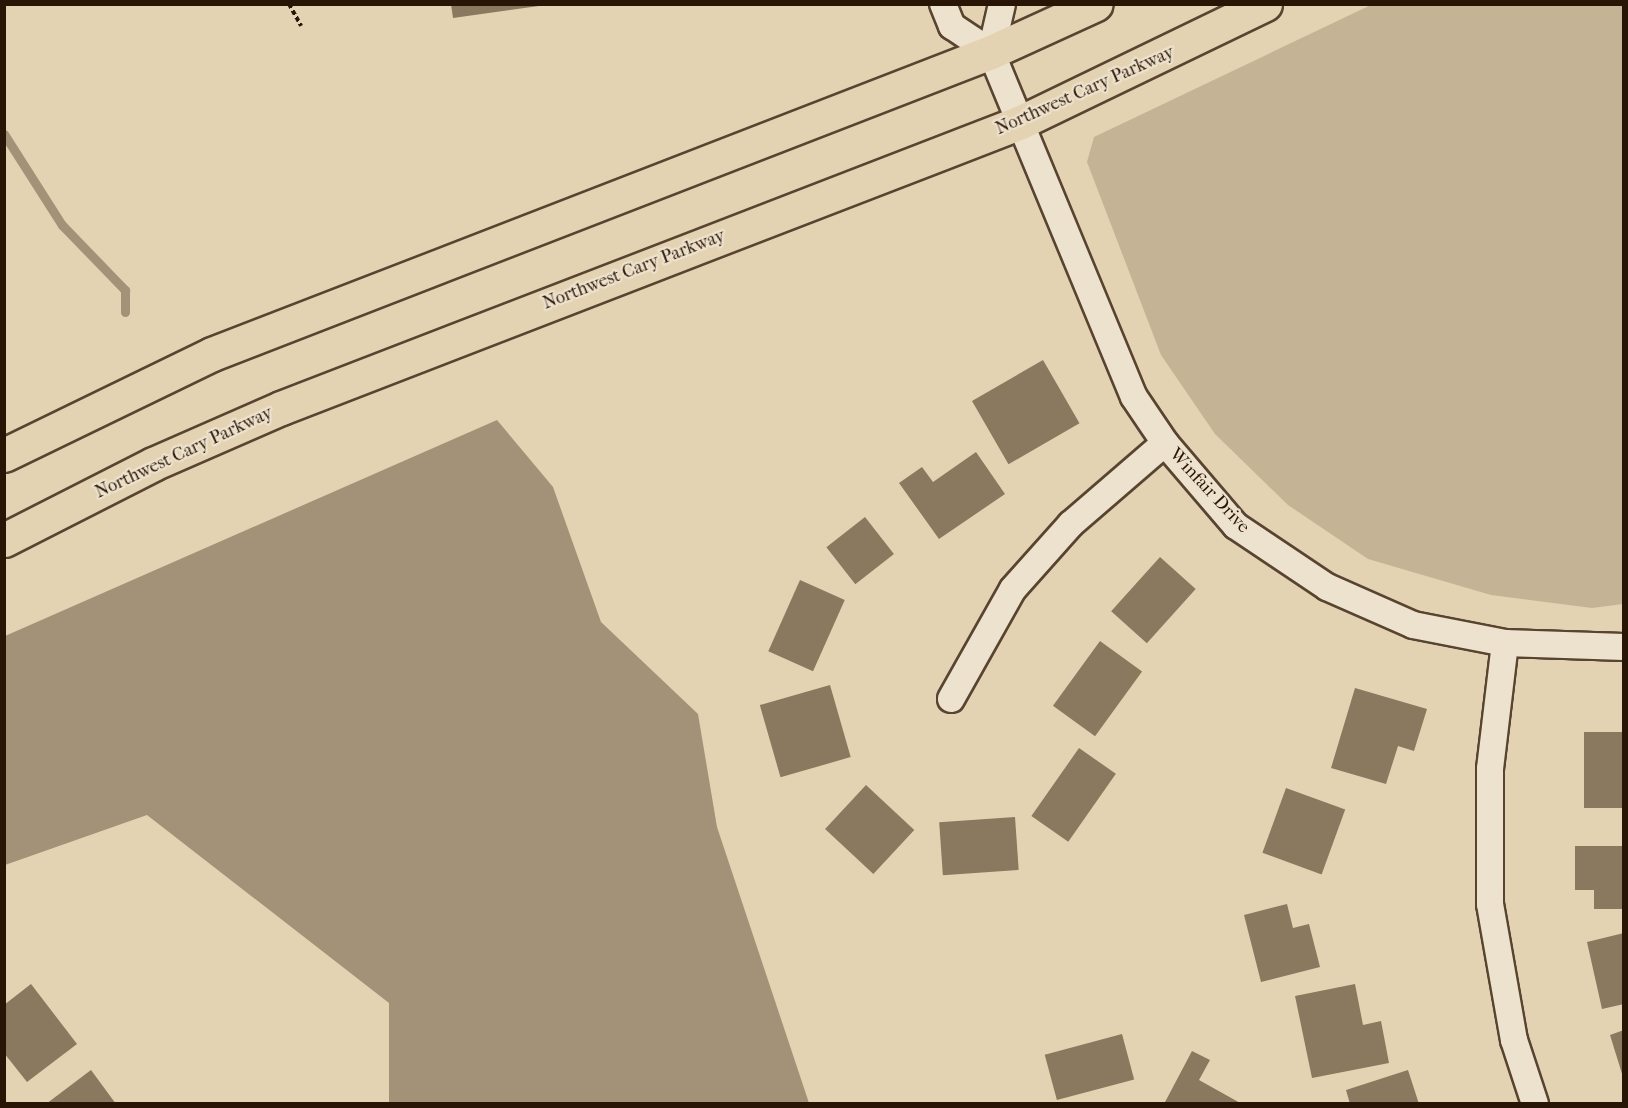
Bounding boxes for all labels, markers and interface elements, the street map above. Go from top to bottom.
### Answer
street label: Northwest Cary Parkway [992,42,1178,140]
street label: Northwest Cary Parkway [540,225,728,315]
street label: Northwest Cary Parkway [92,402,276,504]
street label: Winfair Drive [1164,444,1254,538]

